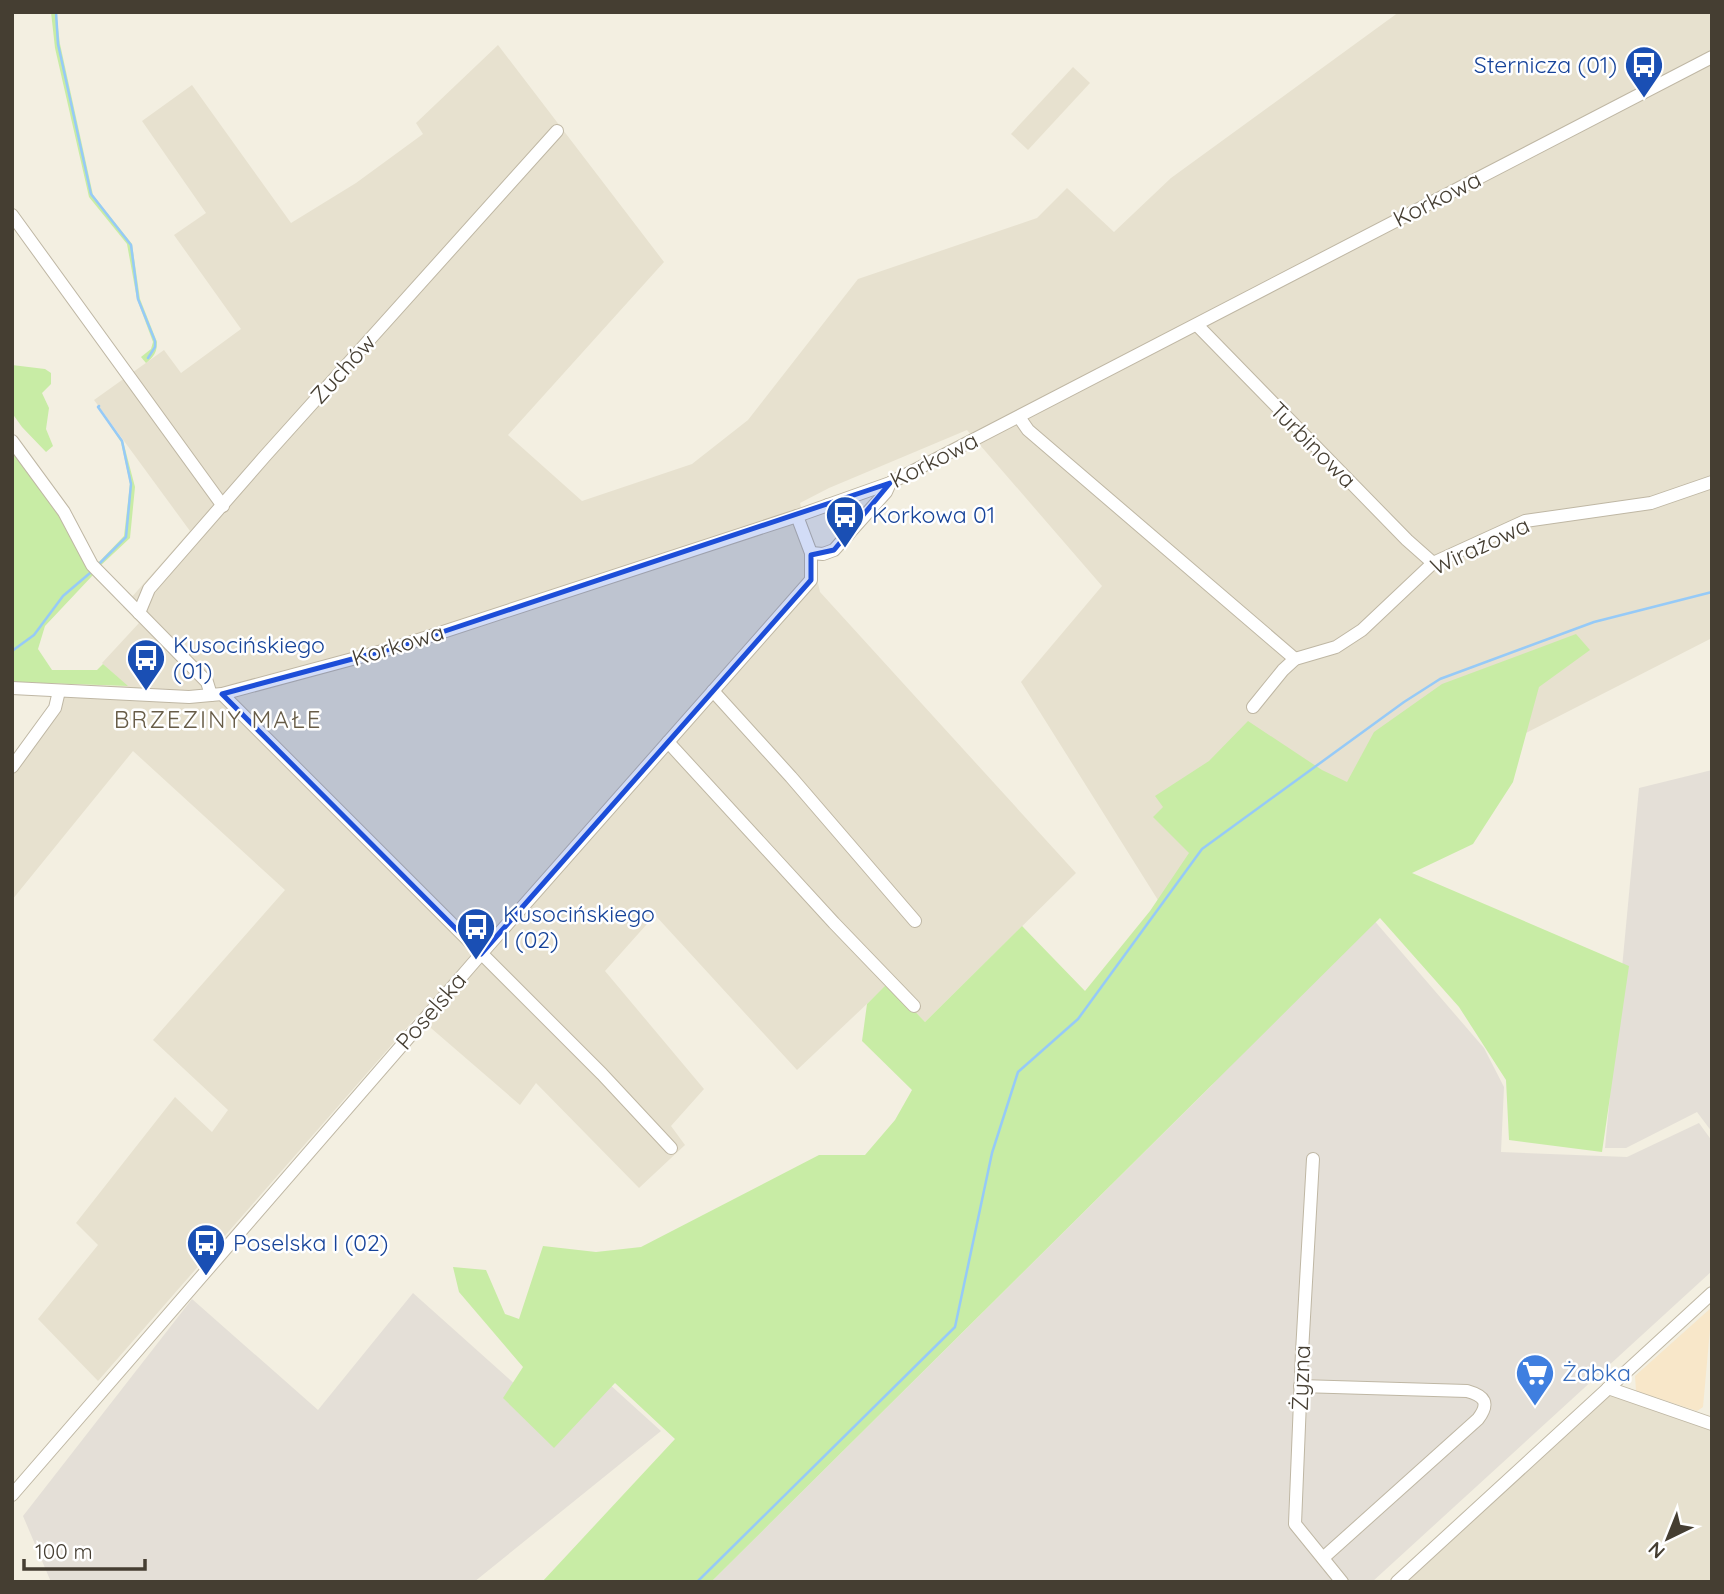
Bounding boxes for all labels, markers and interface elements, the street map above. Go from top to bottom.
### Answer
bus stop icon: Sternicza (01) [1623,44,1665,99]
place label: Sternicza (01) [1474,50,1617,79]
street label: Korkowa [1388,164,1486,233]
street label: Zuchów [304,328,381,410]
street label: Turbinowa [1264,395,1363,494]
street label: Korkowa [885,425,983,494]
bus stop icon: Korkowa 01 [824,494,866,549]
place label: Korkowa 01 [872,500,995,529]
street label: Wirażowa [1426,510,1534,581]
street label: Korkowa [348,617,447,672]
place label: Kusocińskiego (01) [173,630,325,685]
bus stop icon: Kusocińskiego (01) [125,637,167,692]
district label: BRZEZINY MAŁE [114,704,322,734]
place label: Kusocińskiego I (02) [503,899,655,954]
bus stop icon: Kusocińskiego I (02) [455,906,497,961]
street label: Poselska [389,966,472,1055]
bus stop icon: Poselska I (02) [185,1222,227,1277]
place label: Poselska I (02) [233,1228,388,1257]
street label: Żyzna [1285,1344,1316,1412]
supermarket icon: Żabka [1514,1352,1556,1407]
place label: Żabka [1562,1358,1631,1387]
north arrow [1633,1503,1703,1573]
scale bar [24,1528,145,1572]
text: N [1643,1537,1670,1564]
text: 100 m [35,1538,93,1564]

